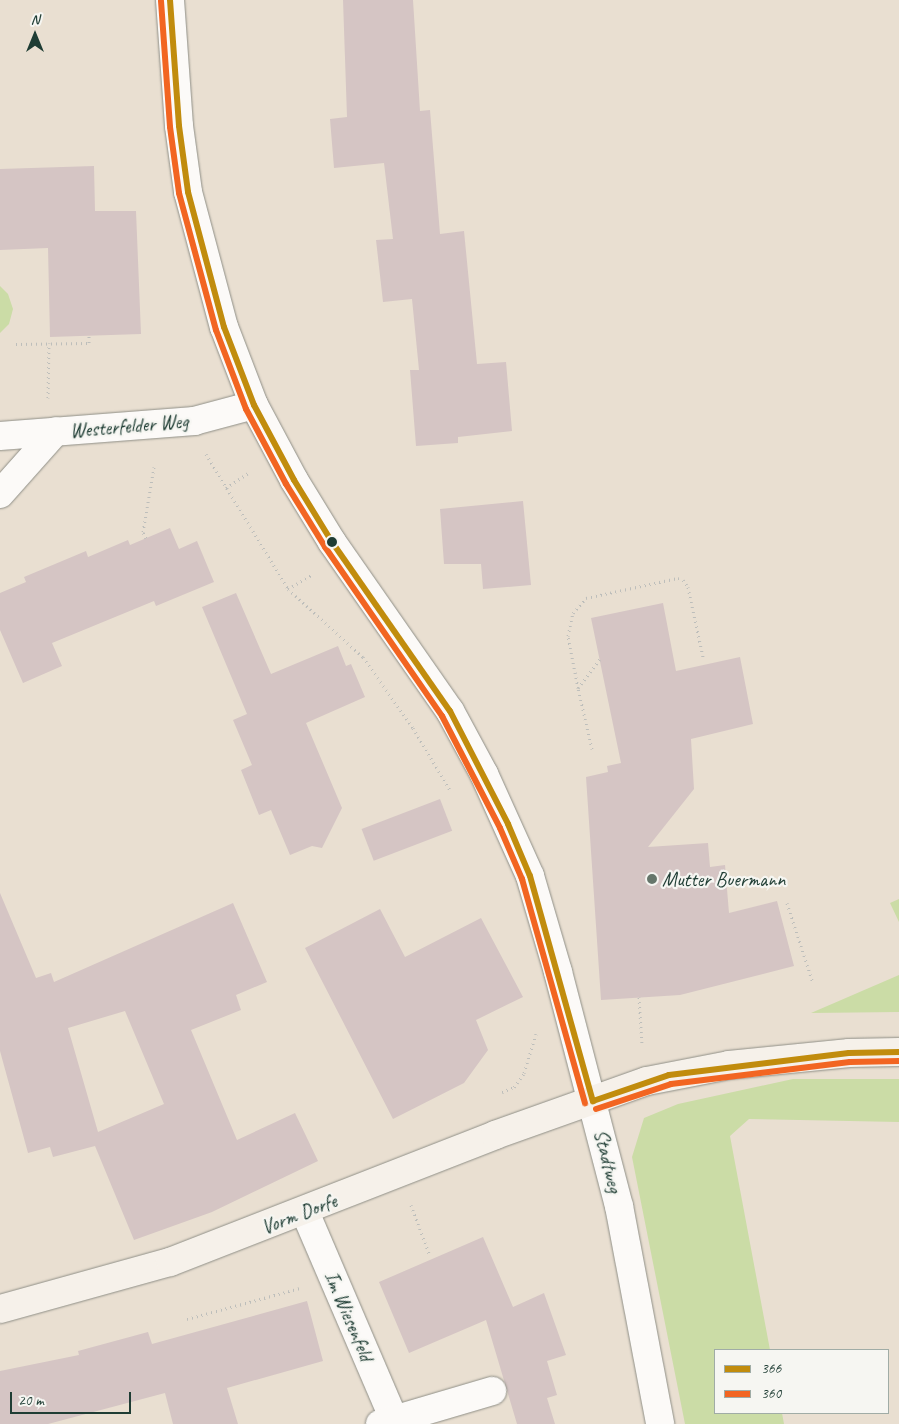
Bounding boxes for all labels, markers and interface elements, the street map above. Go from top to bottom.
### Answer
north arrow [10,10,60,60]
text: N [31,11,39,28]
street label: Westerfelder Weg [69,409,189,443]
unlabelled marker [327,537,337,547]
place label: Mutter Buermann [662,867,785,891]
marker: Mutter Buermann [646,873,658,885]
street label: Stadtweg [589,1127,627,1195]
street label: Vorm Dorfe [258,1189,340,1239]
street label: Im Wiesenfeld [319,1267,379,1365]
legend [714,1349,889,1414]
text: 366 [761,1359,781,1378]
scale bar [12,1382,134,1414]
text: 360 [761,1384,781,1403]
text: 20 m [18,1391,44,1410]

